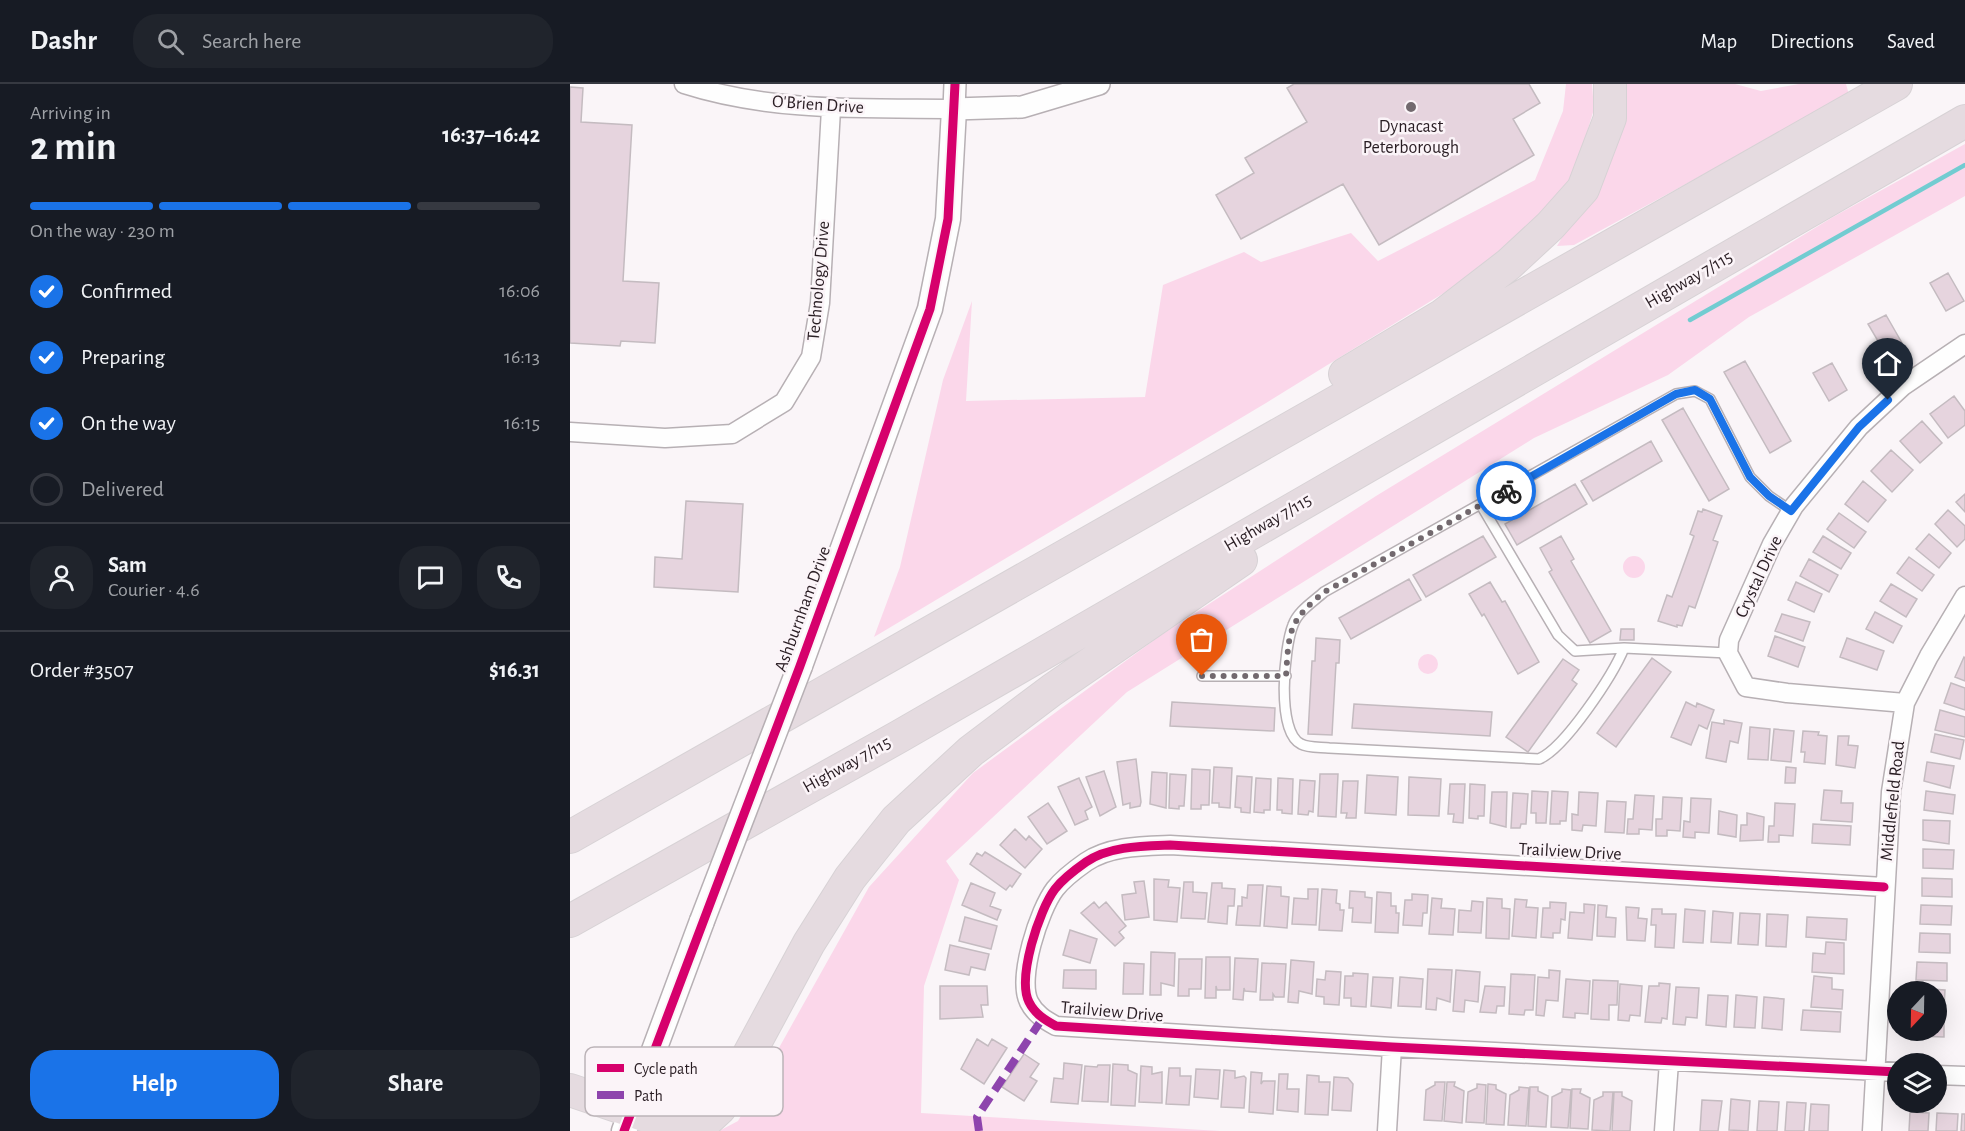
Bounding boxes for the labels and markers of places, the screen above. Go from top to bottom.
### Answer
marker: Dynacast Peterborough [1404,100,1418,114]
place label: Dynacast Peterborough [1363,118,1459,157]
pin [1862,338,1913,400]
pin [1176,614,1227,676]

